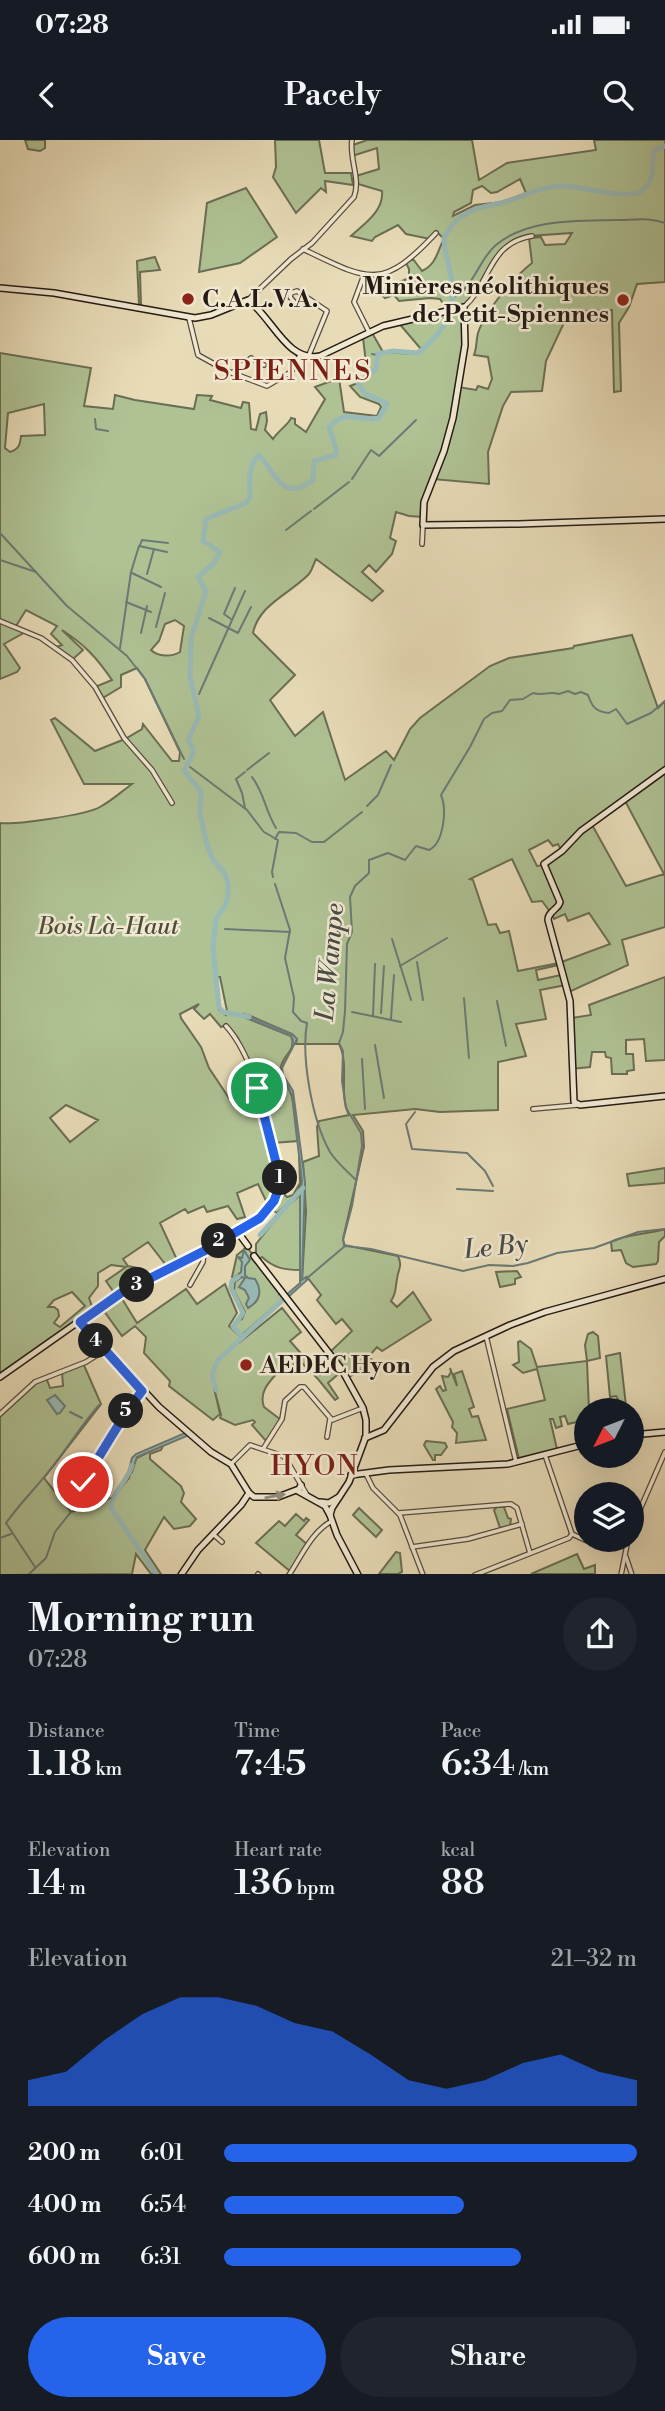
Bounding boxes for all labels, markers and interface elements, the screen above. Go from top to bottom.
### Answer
text: 07:28 [35,9,109,41]
text: Pacely [284,75,381,115]
icon: back [28,76,66,114]
icon: search [599,76,637,114]
place label: Minières néolithiques de Petit-Spiennes [362,272,609,330]
place label: C.A.L.V.A. [202,285,318,315]
marker: C.A.L.V.A. [180,291,196,307]
marker: Minières néolithiques de Petit-Spiennes [615,292,631,308]
district label: SPIENNES [214,354,372,389]
water label: La Wampe [309,902,351,1023]
park label: Bois Là-Haut [36,912,180,942]
pin [227,1058,287,1118]
icon: arrive [238,1069,276,1107]
pin: 1 [262,1160,298,1196]
text: 1 [275,1165,284,1189]
pin: 2 [202,1224,236,1258]
text: 2 [213,1228,224,1252]
water label: Le By [461,1228,530,1266]
pin: 3 [120,1268,154,1302]
text: 3 [131,1272,142,1296]
pin: 4 [78,1324,114,1358]
text: 4 [89,1328,102,1352]
place label: AEDEC Hyon [259,1351,411,1381]
marker: AEDEC Hyon [238,1357,254,1373]
pin: 5 [108,1394,144,1428]
text: 5 [120,1398,131,1422]
north arrow [574,1398,644,1468]
map controls [574,1398,644,1552]
district label: HYON [270,1449,360,1484]
pin [53,1452,113,1512]
icon: check [64,1463,102,1501]
button: layers [574,1482,644,1552]
one-way arrow [264,1490,286,1501]
text: Morning run [28,1596,254,1643]
button: share [563,1597,637,1671]
text: 07:28 [28,1646,87,1674]
text: Distance [28,1719,105,1743]
text: Time [234,1719,280,1743]
text: Pace [441,1719,481,1743]
text: 1.18 [28,1743,92,1786]
text: 7:45 [234,1743,307,1786]
text: 6:34 [441,1743,515,1786]
text: km [92,1757,122,1781]
text: /km [515,1757,549,1781]
text: Elevation [28,1838,110,1862]
text: Heart rate [234,1838,322,1862]
text: kcal [441,1838,475,1862]
text: 14 [28,1862,65,1905]
text: 136 [234,1862,293,1905]
text: 88 [441,1862,485,1905]
text: m [65,1876,86,1900]
text: bpm [293,1876,335,1900]
text: Elevation [28,1945,128,1973]
text: 21–32 m [551,1945,637,1973]
text: 200 m [28,2139,100,2167]
text: 6:01 [140,2139,184,2167]
text: 400 m [28,2191,101,2219]
text: 6:54 [140,2191,186,2219]
text: 600 m [28,2243,101,2271]
text: 6:31 [140,2243,181,2271]
button: Save [28,2317,326,2397]
button: Share [340,2317,637,2397]

